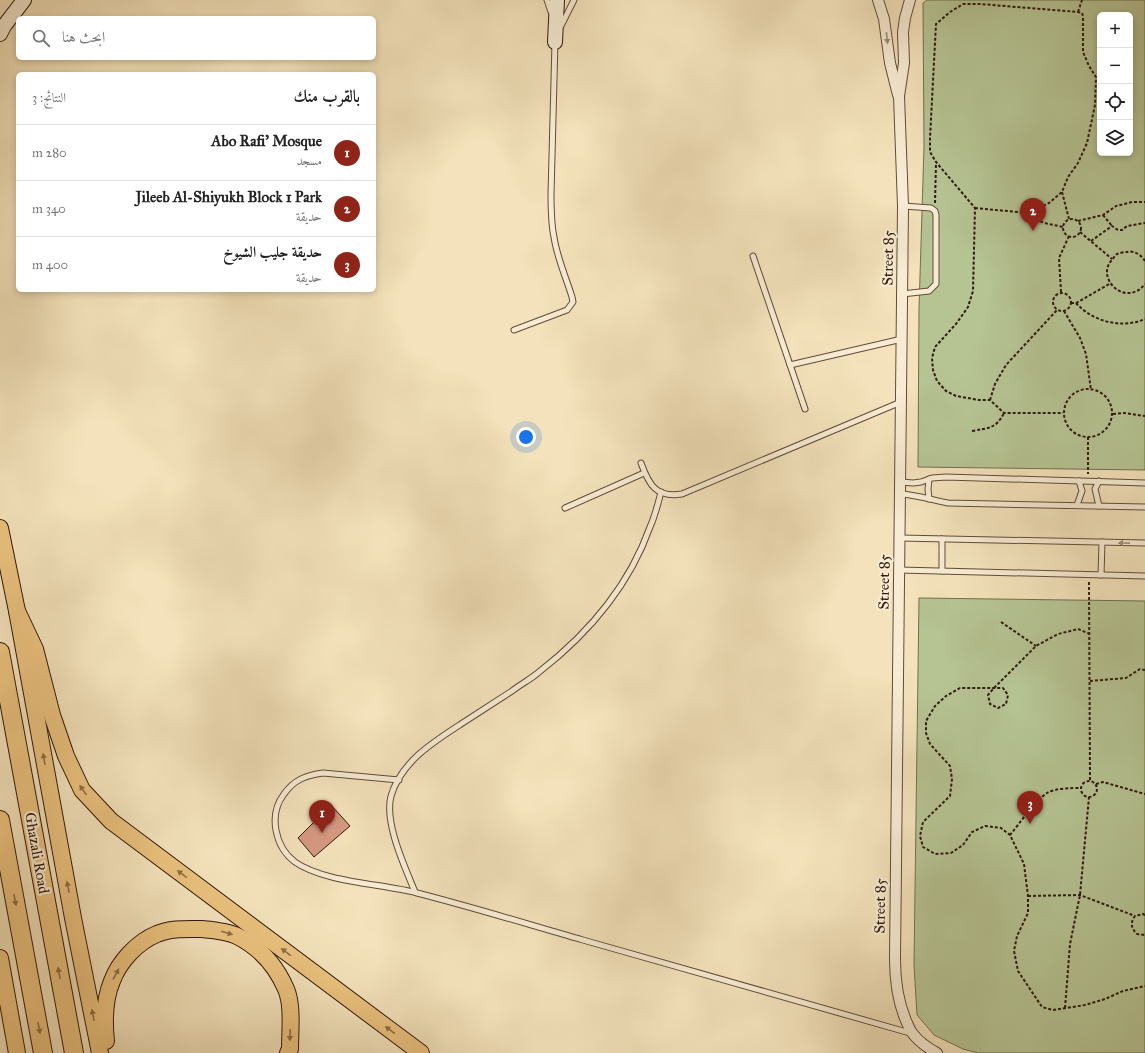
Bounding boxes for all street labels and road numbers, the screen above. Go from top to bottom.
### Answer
street label: Street 85 [879,230,897,286]
street label: Street 85 [875,554,893,610]
street label: Ghazali Road [21,811,53,896]
street label: Street 85 [871,878,889,934]

